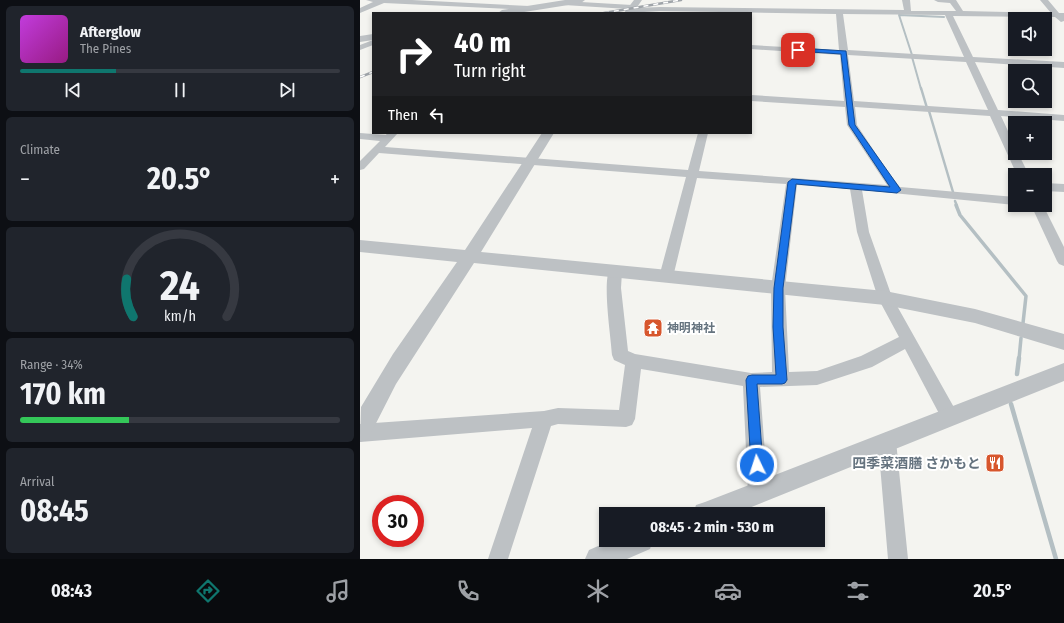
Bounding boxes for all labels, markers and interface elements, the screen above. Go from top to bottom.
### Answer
map controls [1008,12,1052,212]
button: sound [1008,12,1052,56]
text: Afterglow [80,23,141,41]
text: 40 m [454,26,511,59]
icon: right [388,28,440,80]
pin [781,33,815,67]
icon: arrive [787,39,809,61]
text: The Pines [80,41,131,56]
text: Turn right [454,60,526,82]
button: search [1008,64,1052,108]
icon: previous [62,79,84,101]
icon: pause [169,79,191,101]
icon: next [276,79,298,101]
icon: left [426,104,448,126]
text: Then [388,106,418,124]
button: + [1008,116,1052,160]
text: Climate [20,142,60,157]
text: 20.5° [147,161,213,197]
text: − [20,166,30,193]
text: + [330,166,340,193]
button: − [1008,168,1052,212]
text: 24 [159,261,200,311]
text: km/h [164,308,196,325]
temple icon: 神明神社 [642,317,664,339]
place label: 神明神社 [667,321,715,335]
text: Range · 34% [20,357,83,372]
text: 170 km [20,376,106,412]
position arrow [736,444,778,486]
restaurant icon: 四季菜酒膳 さかもと [984,452,1006,474]
place label: 四季菜酒膳 さかもと [852,455,981,472]
text: Arrival [20,474,54,489]
text: 08:45 [20,493,89,529]
speed limit sign: 30 [372,495,424,547]
text: 08:45 · 2 min · 530 m [650,518,774,536]
icon: directions [194,577,222,605]
icon: music [324,577,352,605]
icon: phone [454,577,482,605]
icon: climate [584,577,612,605]
icon: car [714,577,742,605]
icon: filters [844,577,872,605]
text: 08:43 [51,580,92,602]
text: 20.5° [973,580,1013,602]

